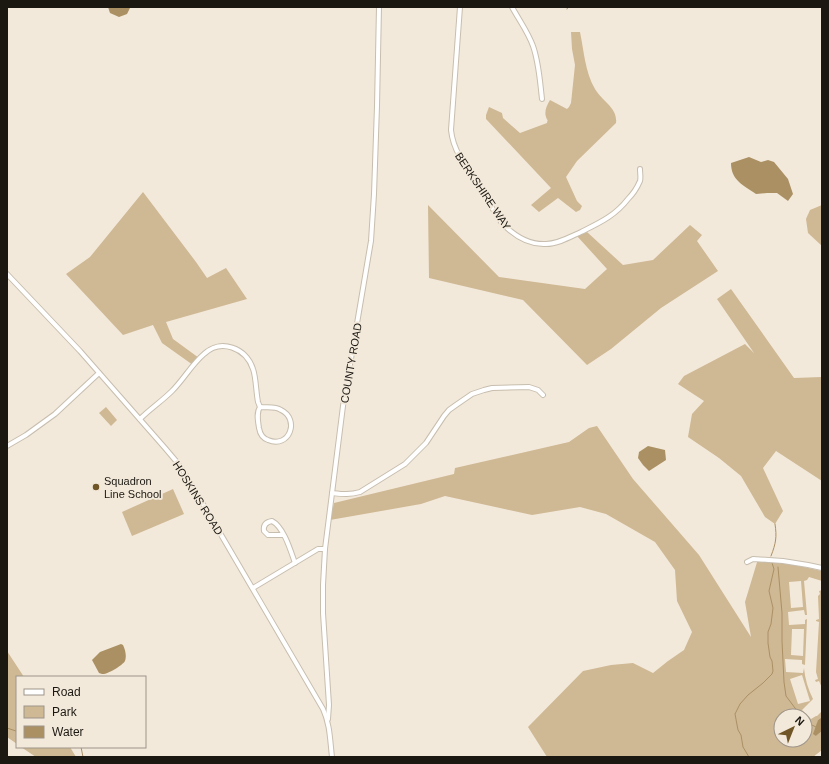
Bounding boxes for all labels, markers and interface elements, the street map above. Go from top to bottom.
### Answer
street label: BERKSHIRE WAY [453,150,514,232]
street label: COUNTY ROAD [338,322,364,404]
street label: HOSKINS ROAD [171,459,225,537]
place label: Squadron Line School [104,475,162,500]
marker: Squadron Line School [91,482,101,492]
legend [16,676,146,748]
text: Road [52,685,81,699]
text: Park [52,705,78,719]
north arrow [773,708,813,748]
text: N [793,714,807,728]
text: Water [52,725,84,739]

